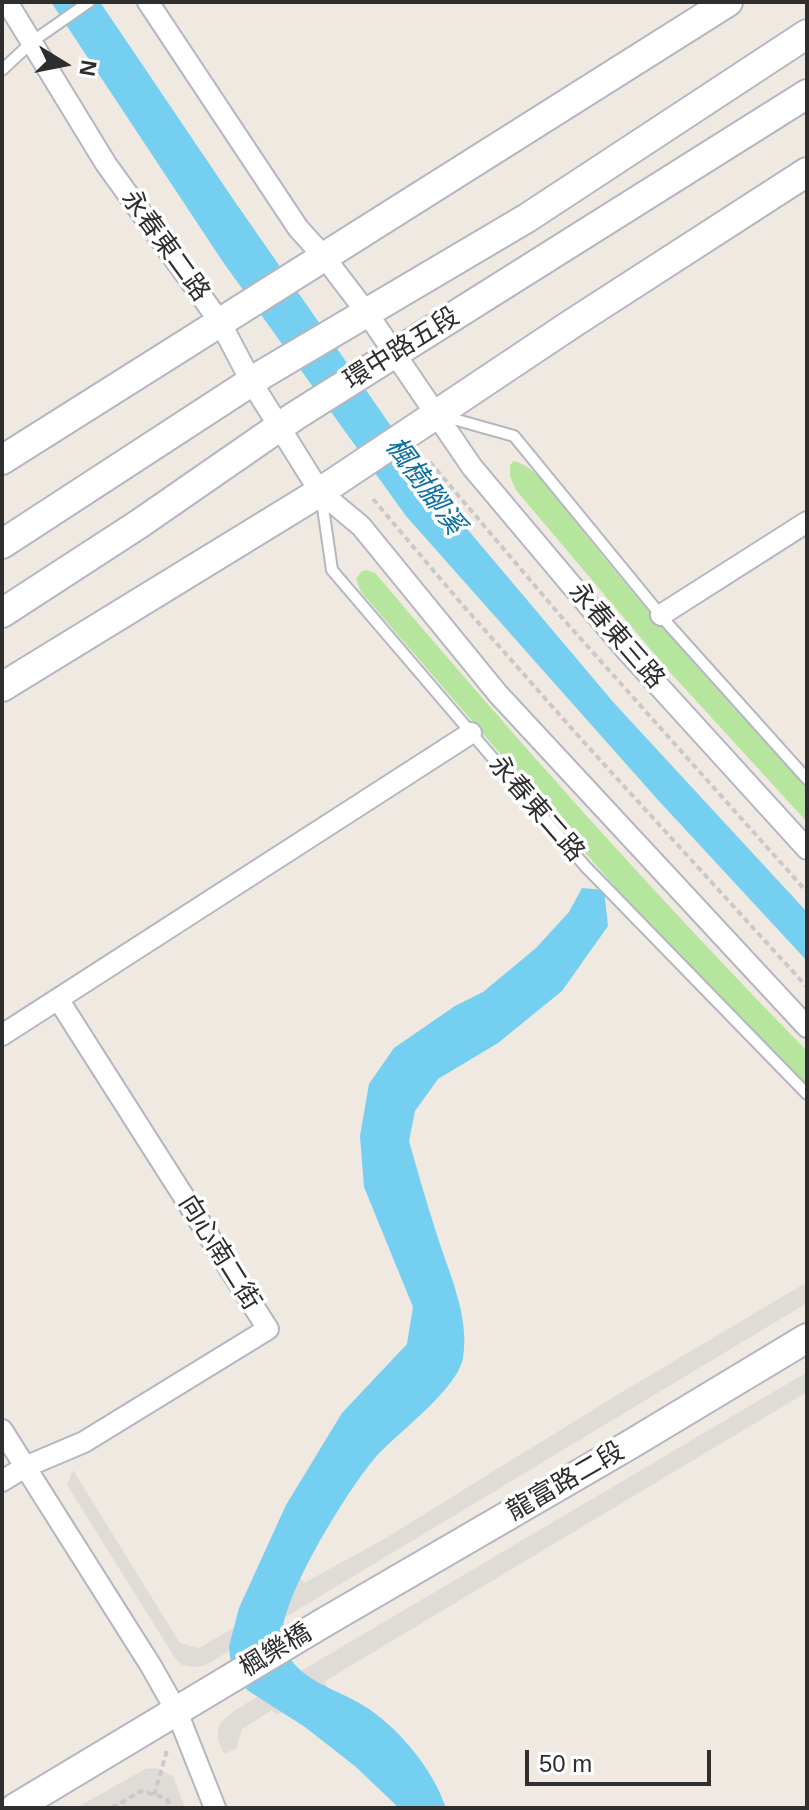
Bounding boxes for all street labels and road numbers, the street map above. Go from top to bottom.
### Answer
street label: 永春東二路 [114,184,216,308]
street label: 環中路五段 [339,301,465,397]
street label: 永春東三路 [562,577,670,695]
street label: 永春東二路 [482,750,590,868]
street label: 向心南二街 [171,1190,267,1316]
street label: 龍富路二段 [502,1436,630,1528]
street label: 楓樂橋 [235,1618,317,1684]

